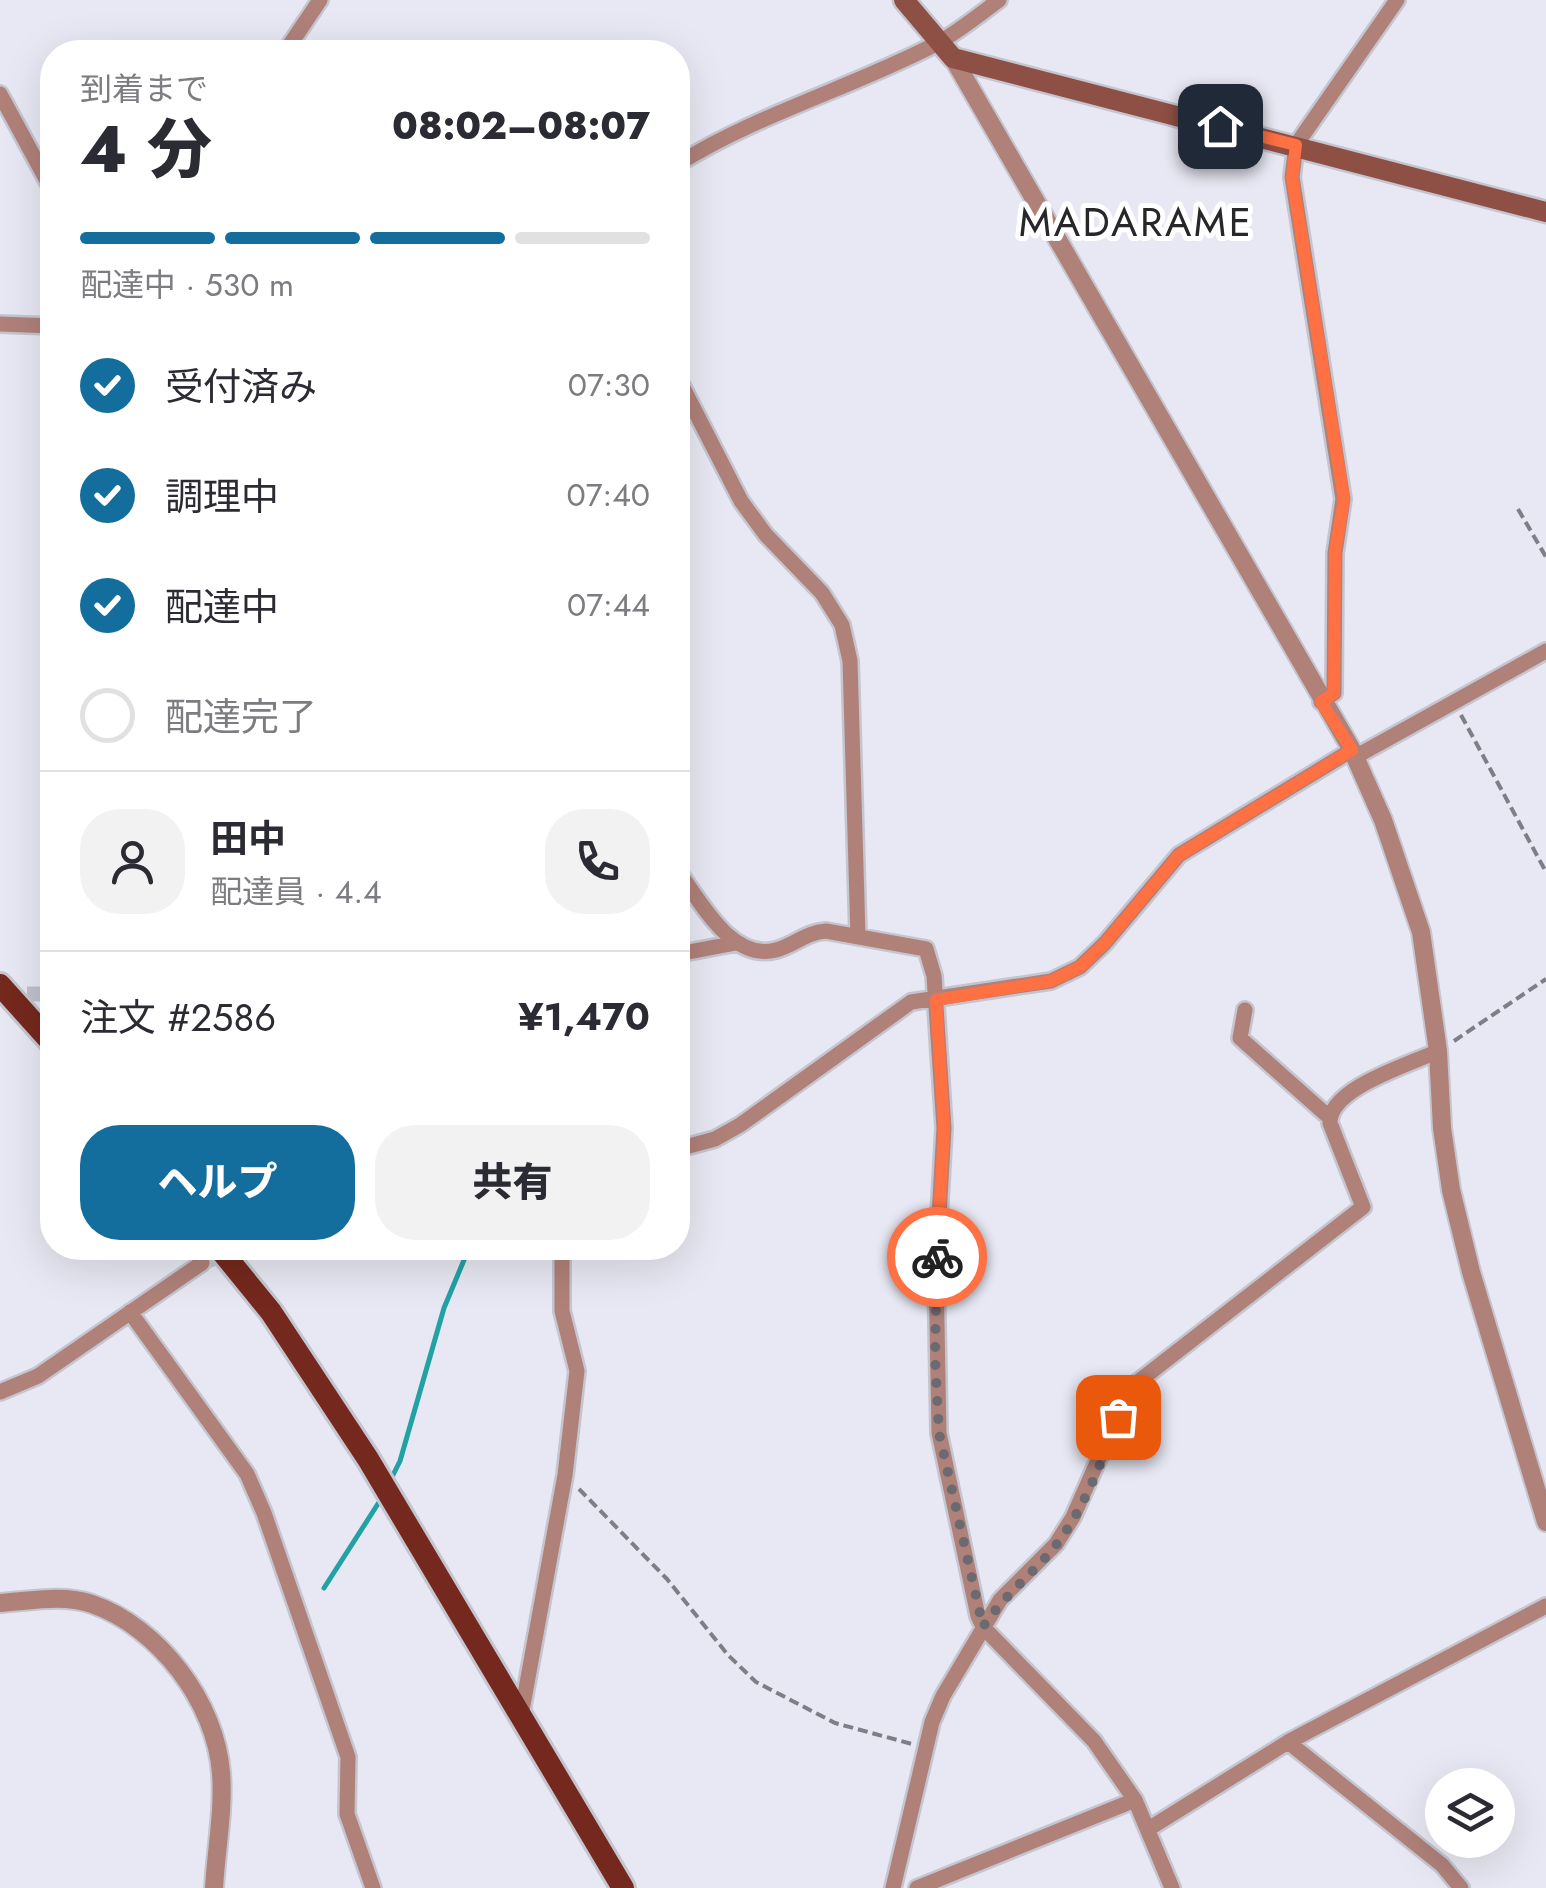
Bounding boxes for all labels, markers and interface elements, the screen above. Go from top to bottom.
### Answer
text: 到着まで [80,66,208,112]
pin [1178,84,1263,169]
text: 08:02–08:07 [392,98,650,153]
icon: home [1193,99,1248,154]
text: 4 分 [80,102,212,196]
district label: MADARAME [1019,193,1253,251]
text: 配達中 · 530 m [80,262,294,308]
icon: check [80,358,135,413]
text: 受付済み [165,359,317,414]
text: 07:30 [568,362,650,408]
icon: check [80,468,135,523]
text: 調理中 [165,469,279,524]
text: 07:40 [567,472,650,518]
icon: check [80,578,135,633]
text: 配達中 [165,579,279,634]
text: 07:44 [567,582,650,628]
text: 配達完了 [165,689,317,744]
button: person [80,809,185,914]
button: phone [545,809,650,914]
text: 田中 [210,811,286,866]
text: 配達員 · 4.4 [210,869,382,915]
text: ¥1,470 [518,989,650,1044]
text: 注文 #2586 [80,990,276,1045]
button: ヘルプ [80,1125,355,1240]
button: 共有 [375,1125,650,1240]
courier [887,1207,987,1307]
icon: bike [910,1230,965,1285]
pin [1076,1375,1161,1460]
icon: bag [1091,1390,1146,1445]
map controls [1425,1768,1515,1858]
button: layers [1425,1768,1515,1858]

